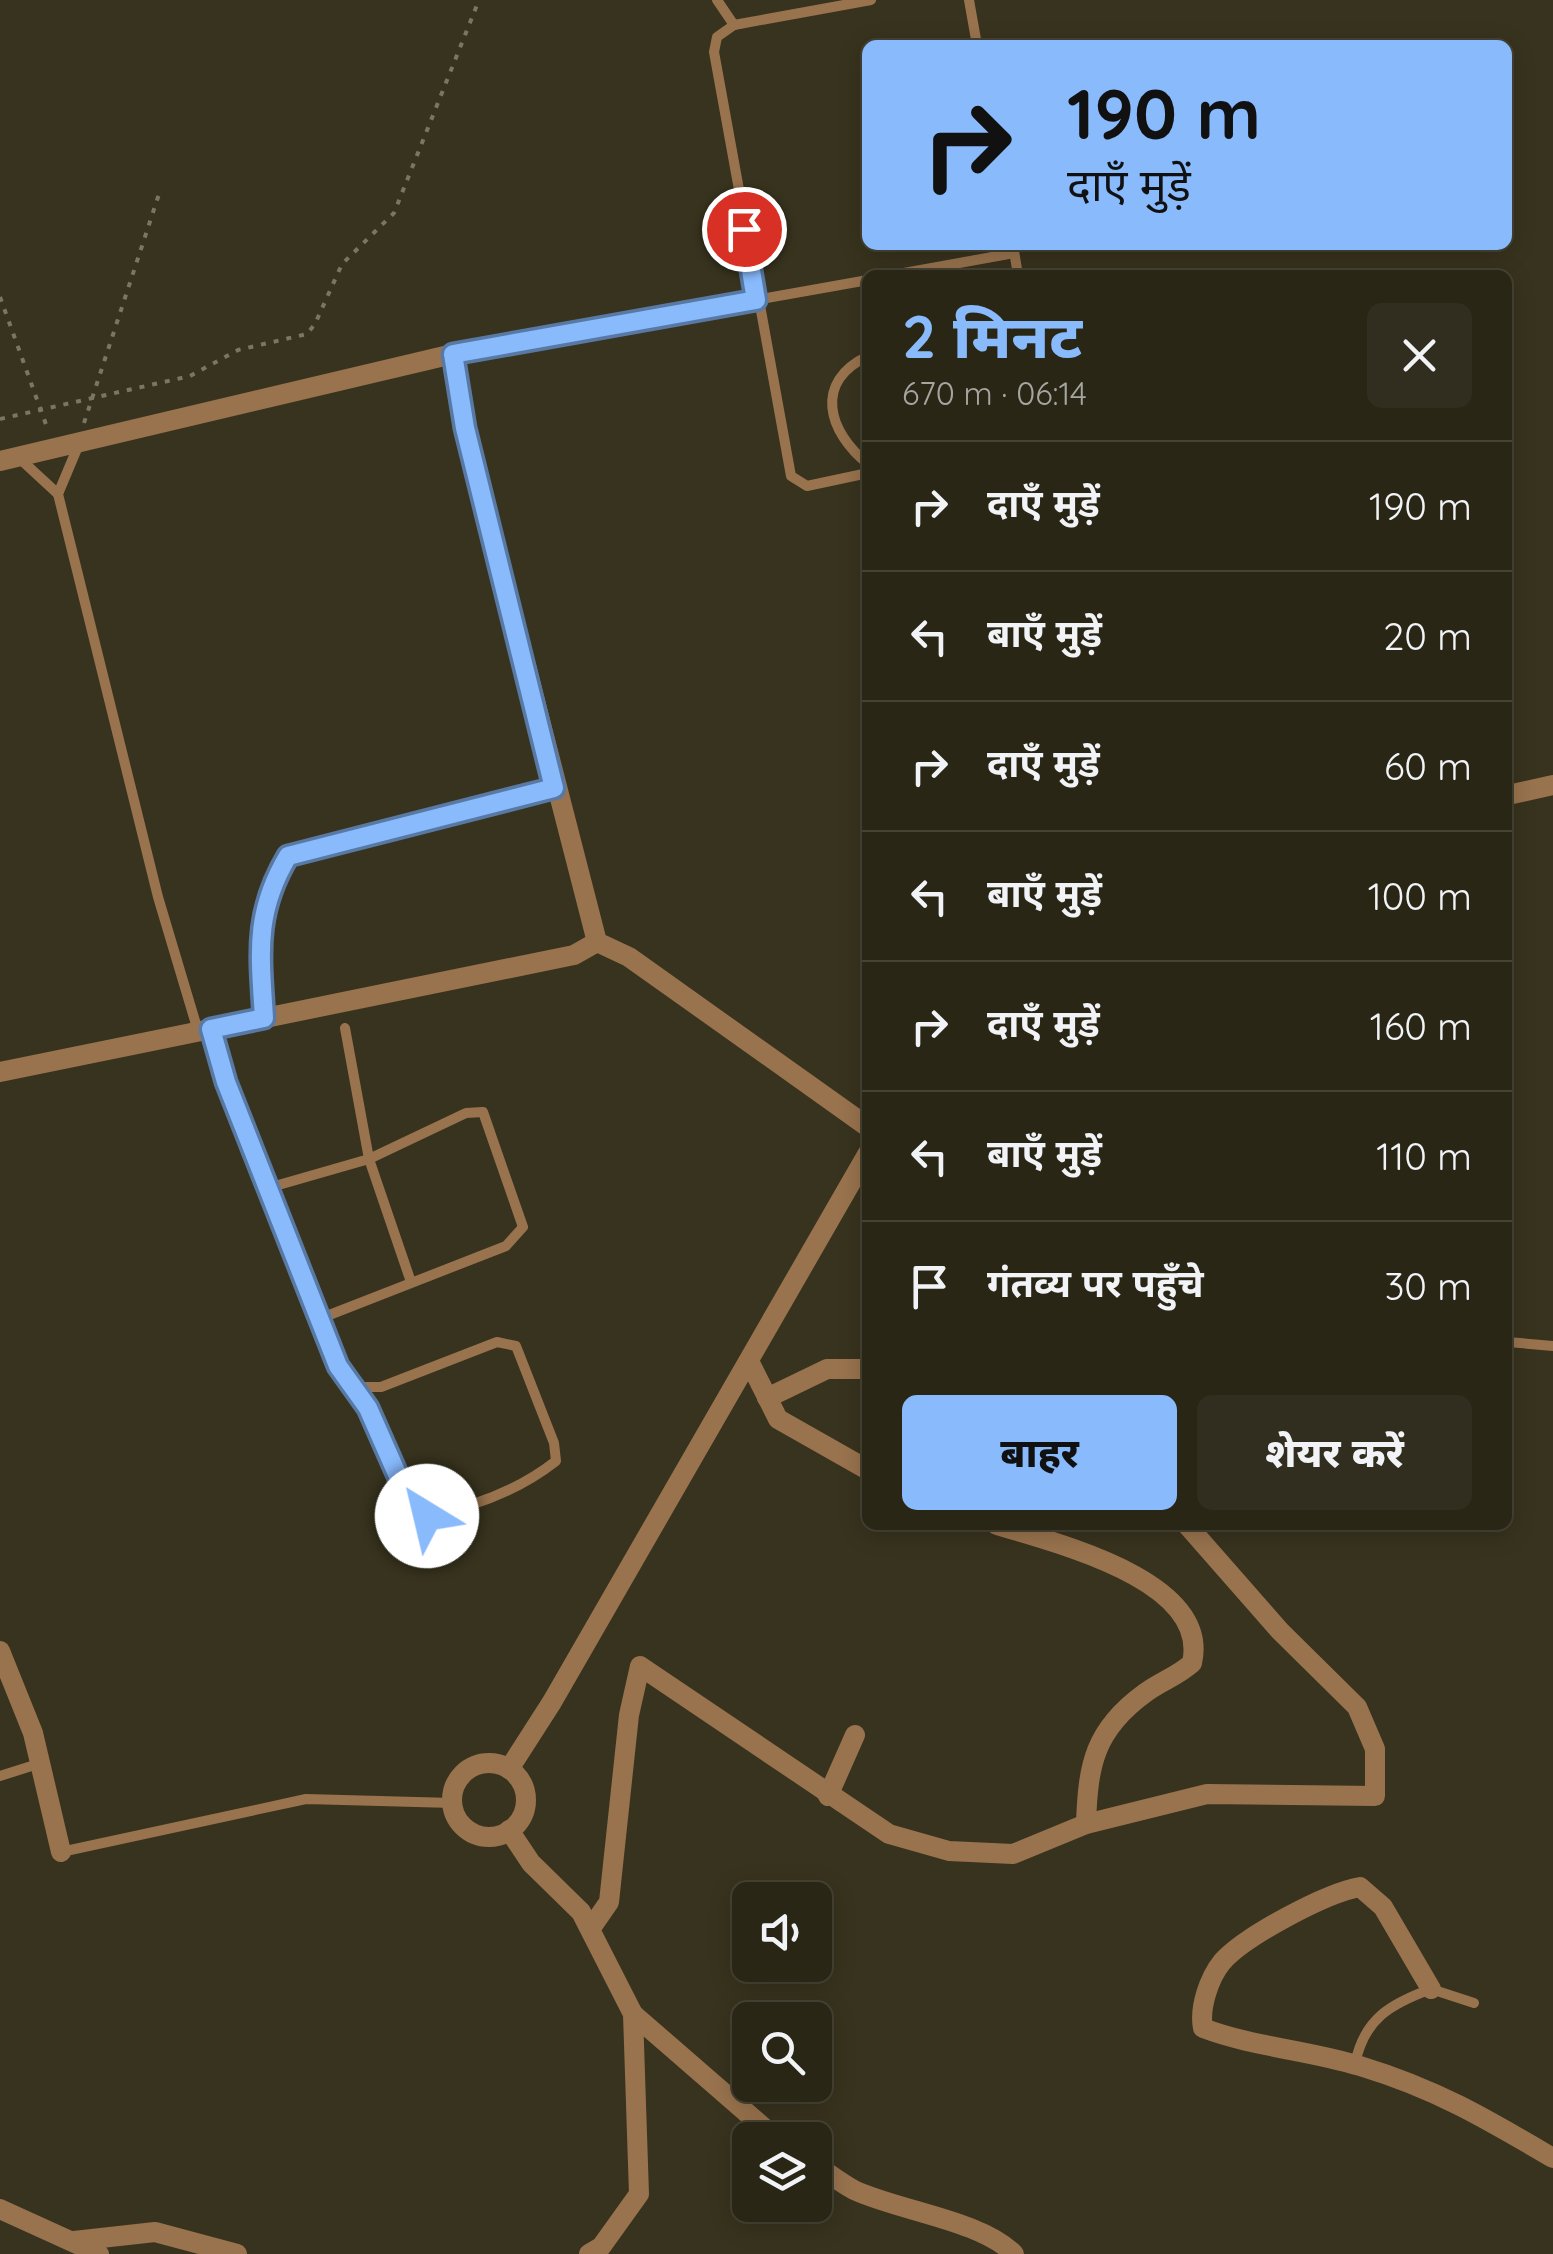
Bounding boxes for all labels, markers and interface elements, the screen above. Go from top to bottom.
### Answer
text: 190 m [1067,69,1261,157]
icon: right [902,80,1032,210]
text: दाएँ मुड़ें [1067,156,1191,212]
pin [702,187,787,272]
icon: arrive [717,202,772,257]
text: 2 मिनट [902,298,1082,373]
button: close [1367,303,1472,408]
text: 670 m · 06:14 [902,373,1087,413]
icon: right [902,479,957,534]
text: दाएँ मुड़ें [987,479,1100,527]
text: 190 m [1369,482,1472,530]
icon: left [902,609,957,664]
text: बाएँ मुड़ें [987,609,1102,657]
text: 20 m [1383,612,1472,660]
icon: right [902,739,957,794]
text: दाएँ मुड़ें [987,739,1100,787]
text: 60 m [1384,742,1472,790]
icon: left [902,869,957,924]
text: बाएँ मुड़ें [987,869,1102,917]
text: 100 m [1368,872,1472,920]
icon: right [902,999,957,1054]
text: दाएँ मुड़ें [987,999,1100,1047]
text: 160 m [1370,1002,1472,1050]
icon: left [902,1129,957,1184]
text: बाएँ मुड़ें [987,1129,1102,1177]
text: 110 m [1376,1132,1472,1180]
icon: arrive [902,1259,957,1314]
text: गंतव्य पर पहुँचे [987,1259,1204,1307]
text: 30 m [1384,1262,1472,1310]
button: बाहर [902,1395,1177,1510]
button: शेयर करें [1197,1395,1472,1510]
position arrow [375,1464,479,1568]
map controls [732,1882,832,2222]
button: sound [732,1882,832,1982]
button: search [732,2002,832,2102]
button: layers [732,2122,832,2222]

